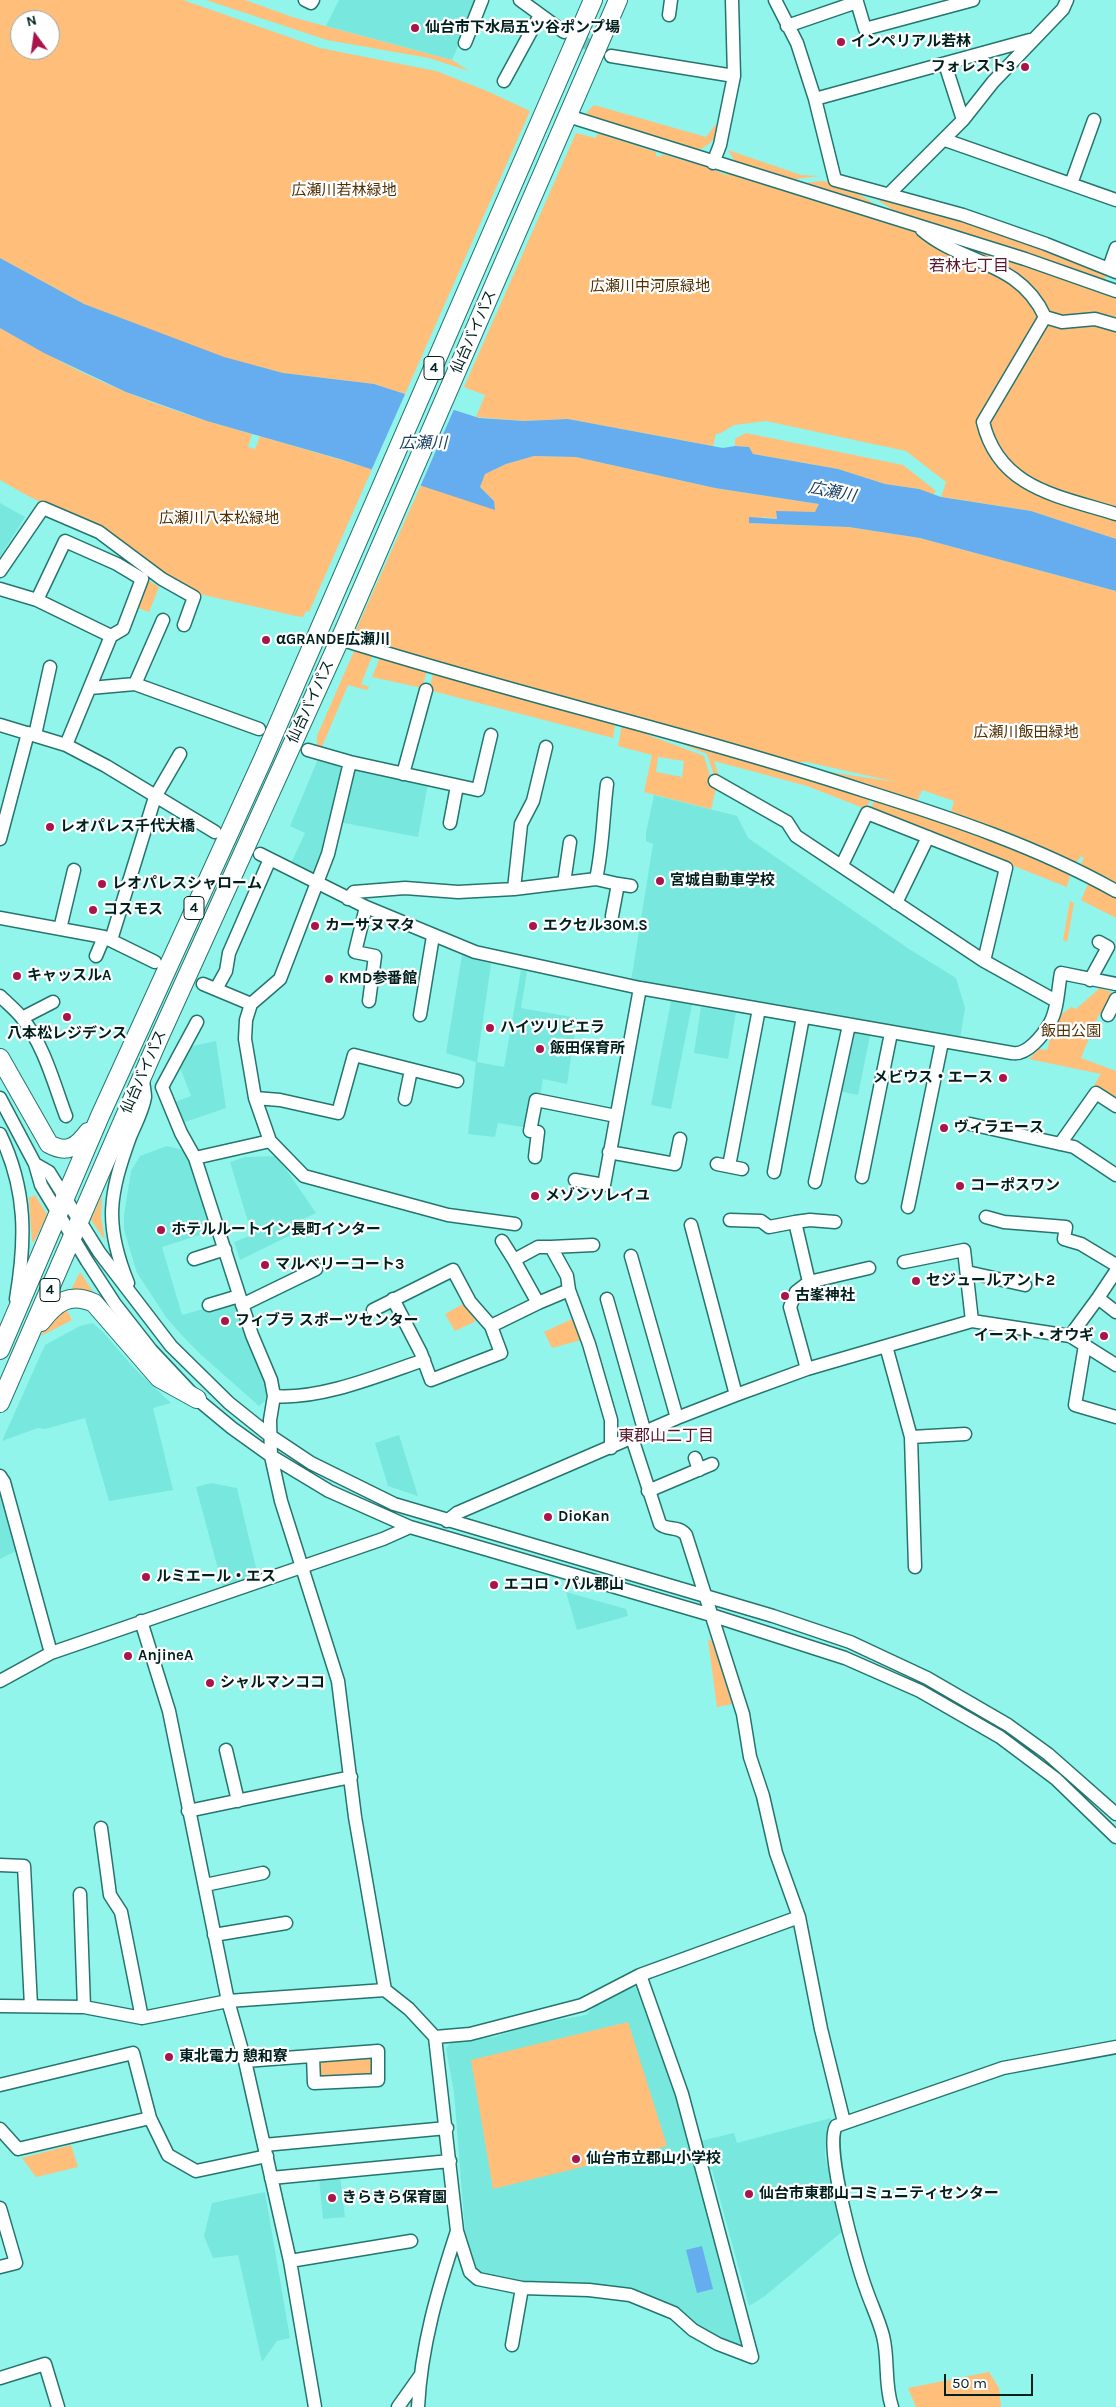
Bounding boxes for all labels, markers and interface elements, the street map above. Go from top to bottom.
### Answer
north arrow [10,10,60,60]
text: N [25,11,38,30]
place label: 仙台市下水局五ツ谷ポンプ場 [425,19,620,37]
marker: 仙台市下水局五ツ谷ポンプ場 [409,22,421,34]
place label: インペリアル若林 [851,33,971,51]
marker: インペリアル若林 [835,36,847,48]
place label: フォレスト3 [931,58,1015,76]
marker: フォレスト3 [1019,61,1031,73]
park label: 広瀬川若林緑地 [292,182,396,200]
district label: 若林七丁目 [929,256,1009,276]
park label: 広瀬川中河原緑地 [590,278,710,296]
street label: 仙台バイパス [447,287,501,377]
road number: 4 [424,356,444,379]
water label: 広瀬川 [399,433,447,453]
water label: 広瀬川 [807,478,857,506]
park label: 広瀬川八本松緑地 [159,510,279,528]
place label: αGRANDE広瀬川 [276,631,390,649]
marker: αGRANDE広瀬川 [260,634,272,646]
street label: 仙台バイパス [284,657,338,747]
park label: 広瀬川飯田緑地 [974,724,1078,742]
place label: レオパレス千代大橋 [60,818,195,836]
marker: レオパレス千代大橋 [44,821,56,833]
place label: 宮城自動車学校 [670,872,775,890]
place label: レオパレスシャローム [112,875,262,893]
marker: 宮城自動車学校 [654,875,666,887]
marker: レオパレスシャローム [96,878,108,890]
road number: 4 [184,896,204,920]
place label: コスモス [103,901,163,919]
marker: コスモス [87,904,99,916]
place label: カーサヌマタ [325,917,415,935]
place label: エクセル30M.S [543,917,648,935]
marker: カーサヌマタ [309,920,321,932]
marker: エクセル30M.S [527,920,539,932]
place label: キャッスルA [27,967,111,985]
marker: キャッスルA [11,970,23,982]
place label: KMD参番館 [339,970,417,988]
marker: KMD参番館 [323,973,335,985]
marker: 八本松レジデンス [61,1011,73,1023]
place label: ハイツリビエラ [500,1019,605,1037]
marker: ハイツリビエラ [484,1022,496,1034]
park label: 飯田公園 [1041,1023,1101,1041]
place label: 八本松レジデンス [7,1025,127,1043]
street label: 仙台バイパス [117,1027,171,1117]
place label: 飯田保育所 [550,1040,625,1058]
marker: 飯田保育所 [534,1043,546,1055]
place label: メビウス・エース [873,1069,993,1087]
marker: メビウス・エース [997,1072,1009,1084]
place label: ヴィラエース [954,1119,1044,1137]
marker: ヴィラエース [938,1122,950,1134]
place label: コーポスワン [970,1177,1060,1195]
marker: コーポスワン [954,1180,966,1192]
place label: メゾンソレイユ [545,1187,650,1205]
marker: メゾンソレイユ [529,1190,541,1202]
place label: ホテルルートイン長町インター [171,1221,381,1239]
marker: ホテルルートイン長町インター [155,1224,167,1236]
place label: マルベリーコート3 [275,1256,404,1274]
marker: マルベリーコート3 [259,1259,271,1271]
place label: セジュールアント2 [926,1272,1055,1290]
marker: セジュールアント2 [910,1275,922,1287]
road number: 4 [40,1278,60,1302]
place label: 古峯神社 [795,1287,855,1305]
marker: 古峯神社 [779,1290,791,1302]
place label: フィブラ スポーツセンター [235,1312,419,1330]
marker: フィブラ スポーツセンター [219,1315,231,1327]
place label: イースト・オウギ [974,1327,1094,1345]
marker: イースト・オウギ [1098,1330,1110,1342]
district label: 東郡山二丁目 [618,1426,714,1446]
place label: DioKan [558,1508,610,1526]
marker: DioKan [542,1511,554,1523]
place label: ルミエール・エス [156,1568,276,1586]
marker: ルミエール・エス [140,1571,152,1583]
place label: エコロ・パル郡山 [504,1576,624,1594]
marker: エコロ・パル郡山 [488,1579,500,1591]
place label: AnjineA [138,1647,193,1665]
marker: AnjineA [122,1650,134,1662]
place label: シャルマンココ [220,1674,325,1692]
marker: シャルマンココ [204,1677,216,1689]
place label: 東北電力 憩和寮 [179,2048,288,2066]
marker: 東北電力 憩和寮 [163,2051,175,2063]
place label: 仙台市立郡山小学校 [586,2150,721,2168]
marker: 仙台市立郡山小学校 [570,2153,582,2165]
place label: 仙台市東郡山コミュニティセンター [759,2185,999,2203]
marker: 仙台市東郡山コミュニティセンター [743,2188,755,2200]
place label: きらきら保育園 [342,2189,447,2207]
marker: きらきら保育園 [326,2192,338,2204]
scale bar [946,2364,1035,2396]
text: 50 m [952,2374,987,2392]

